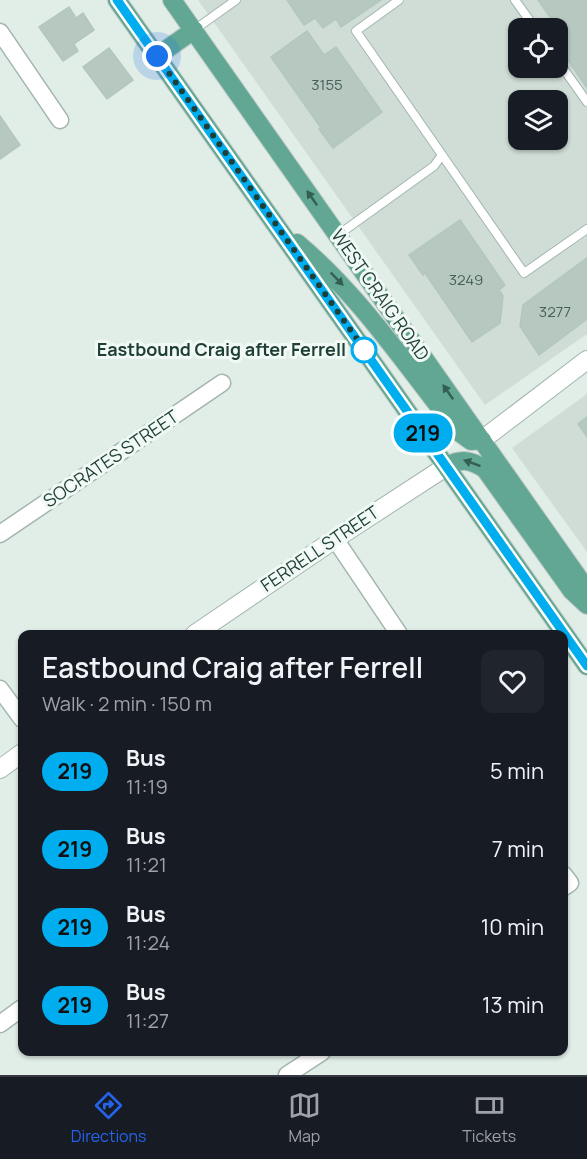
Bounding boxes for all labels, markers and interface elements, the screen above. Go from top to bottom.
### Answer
map controls [508,18,568,150]
button: locate [508,18,568,78]
your location [142,41,172,71]
house number: 3155 [311,74,343,95]
button: layers [508,90,568,150]
one-way arrow [306,191,318,207]
street label: WEST CRAIG ROAD [326,224,435,365]
house number: 3249 [449,269,483,290]
one-way arrow [330,272,344,287]
house number: 3277 [539,301,571,322]
place label: Eastbound Craig after Ferrell [97,337,346,361]
marker: Eastbound Craig after Ferrell [351,337,377,363]
one-way arrow [443,384,455,400]
street label: SOCRATES STREET [38,404,183,512]
line badge: 219 [388,414,458,452]
text: 219 [406,419,440,447]
one-way arrow [463,458,481,468]
street label: FERRELL STREET [256,500,383,597]
text: Eastbound Craig after Ferrell [42,648,423,686]
button: heart [481,650,544,713]
text: Walk · 2 min · 150 m [42,690,212,717]
text: Bus [126,743,166,773]
text: 5 min [490,756,544,786]
text: 219 [58,757,92,785]
text: 11:19 [126,773,168,800]
text: Bus [126,821,166,851]
text: 7 min [492,834,544,864]
text: 219 [58,835,92,863]
text: 11:21 [126,851,167,878]
text: Bus [126,899,166,929]
text: 10 min [481,912,544,942]
text: 219 [58,913,92,941]
text: 11:24 [126,929,170,956]
text: Bus [126,977,166,1007]
text: 13 min [482,990,544,1020]
text: 219 [58,991,92,1019]
text: 11:27 [126,1007,169,1034]
tab: Directions [71,1089,146,1147]
tab: Map [288,1089,321,1147]
tab: Tickets [462,1089,516,1147]

